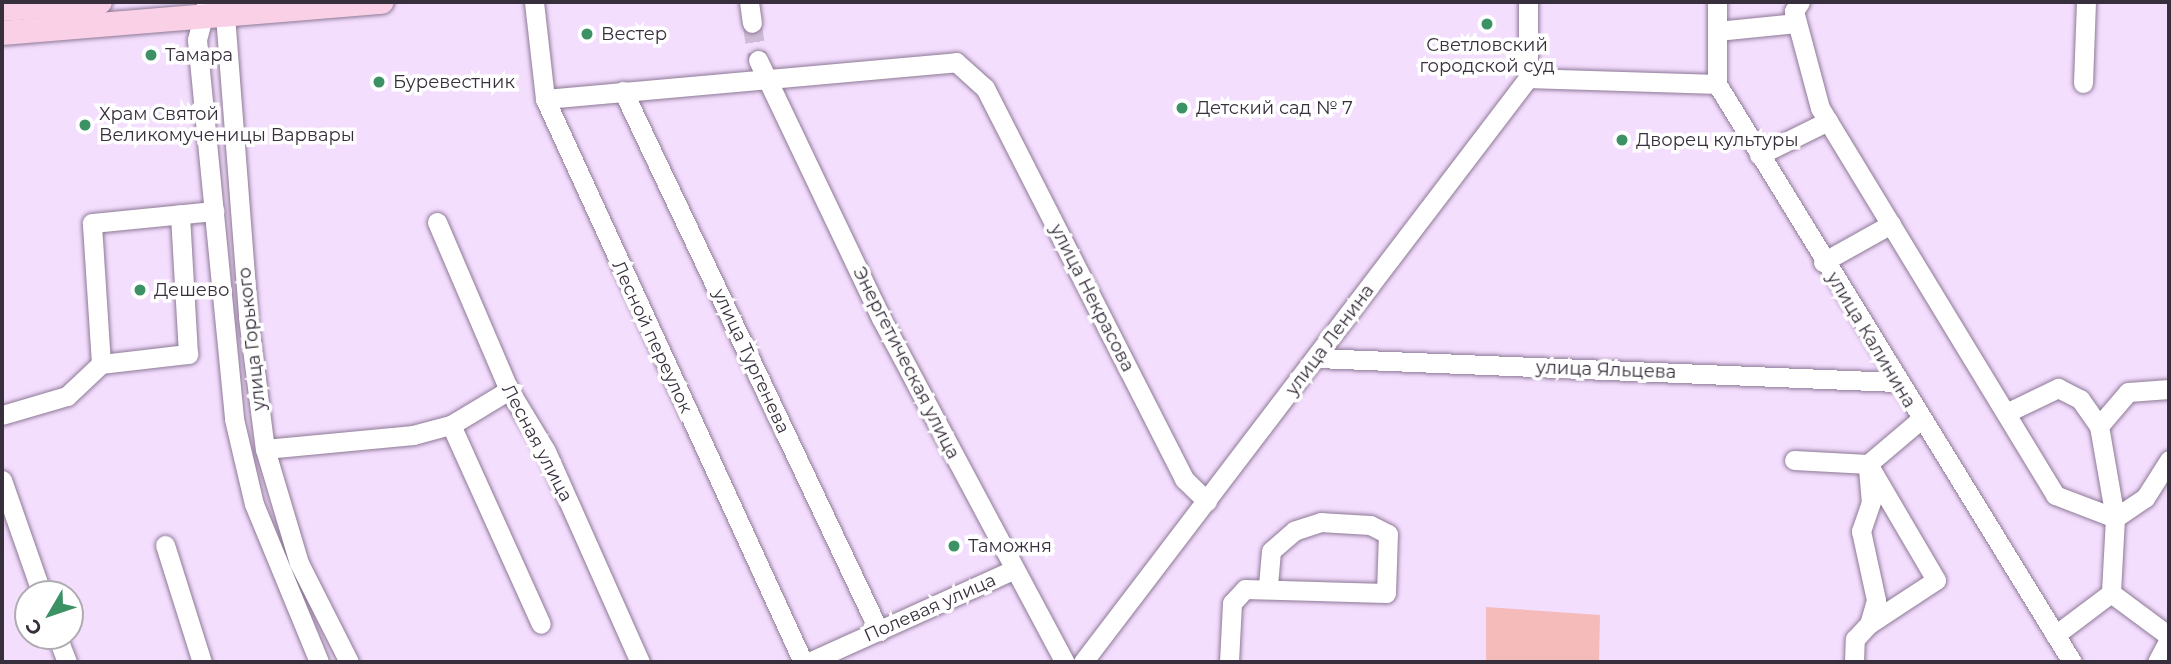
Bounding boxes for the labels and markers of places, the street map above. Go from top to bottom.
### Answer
marker: Светловский городской суд [1479,16,1495,32]
place label: Вестер [601,23,667,45]
marker: Вестер [579,26,595,42]
place label: Светловский городской суд [1419,35,1555,78]
place label: Тамара [165,44,233,66]
marker: Тамара [143,47,159,63]
place label: Буревестник [393,71,515,93]
marker: Буревестник [371,74,387,90]
place label: Детский сад № 7 [1196,97,1353,119]
marker: Детский сад № 7 [1174,100,1190,116]
place label: Храм Святой Великомученицы Варвары [99,104,355,146]
marker: Храм Святой Великомученицы Варвары [77,117,93,133]
place label: Дворец культуры [1636,129,1799,151]
marker: Дворец культуры [1614,132,1630,148]
place label: Дешево [154,279,229,301]
marker: Дешево [132,282,148,298]
place label: Таможня [968,535,1052,557]
marker: Таможня [946,538,962,554]

